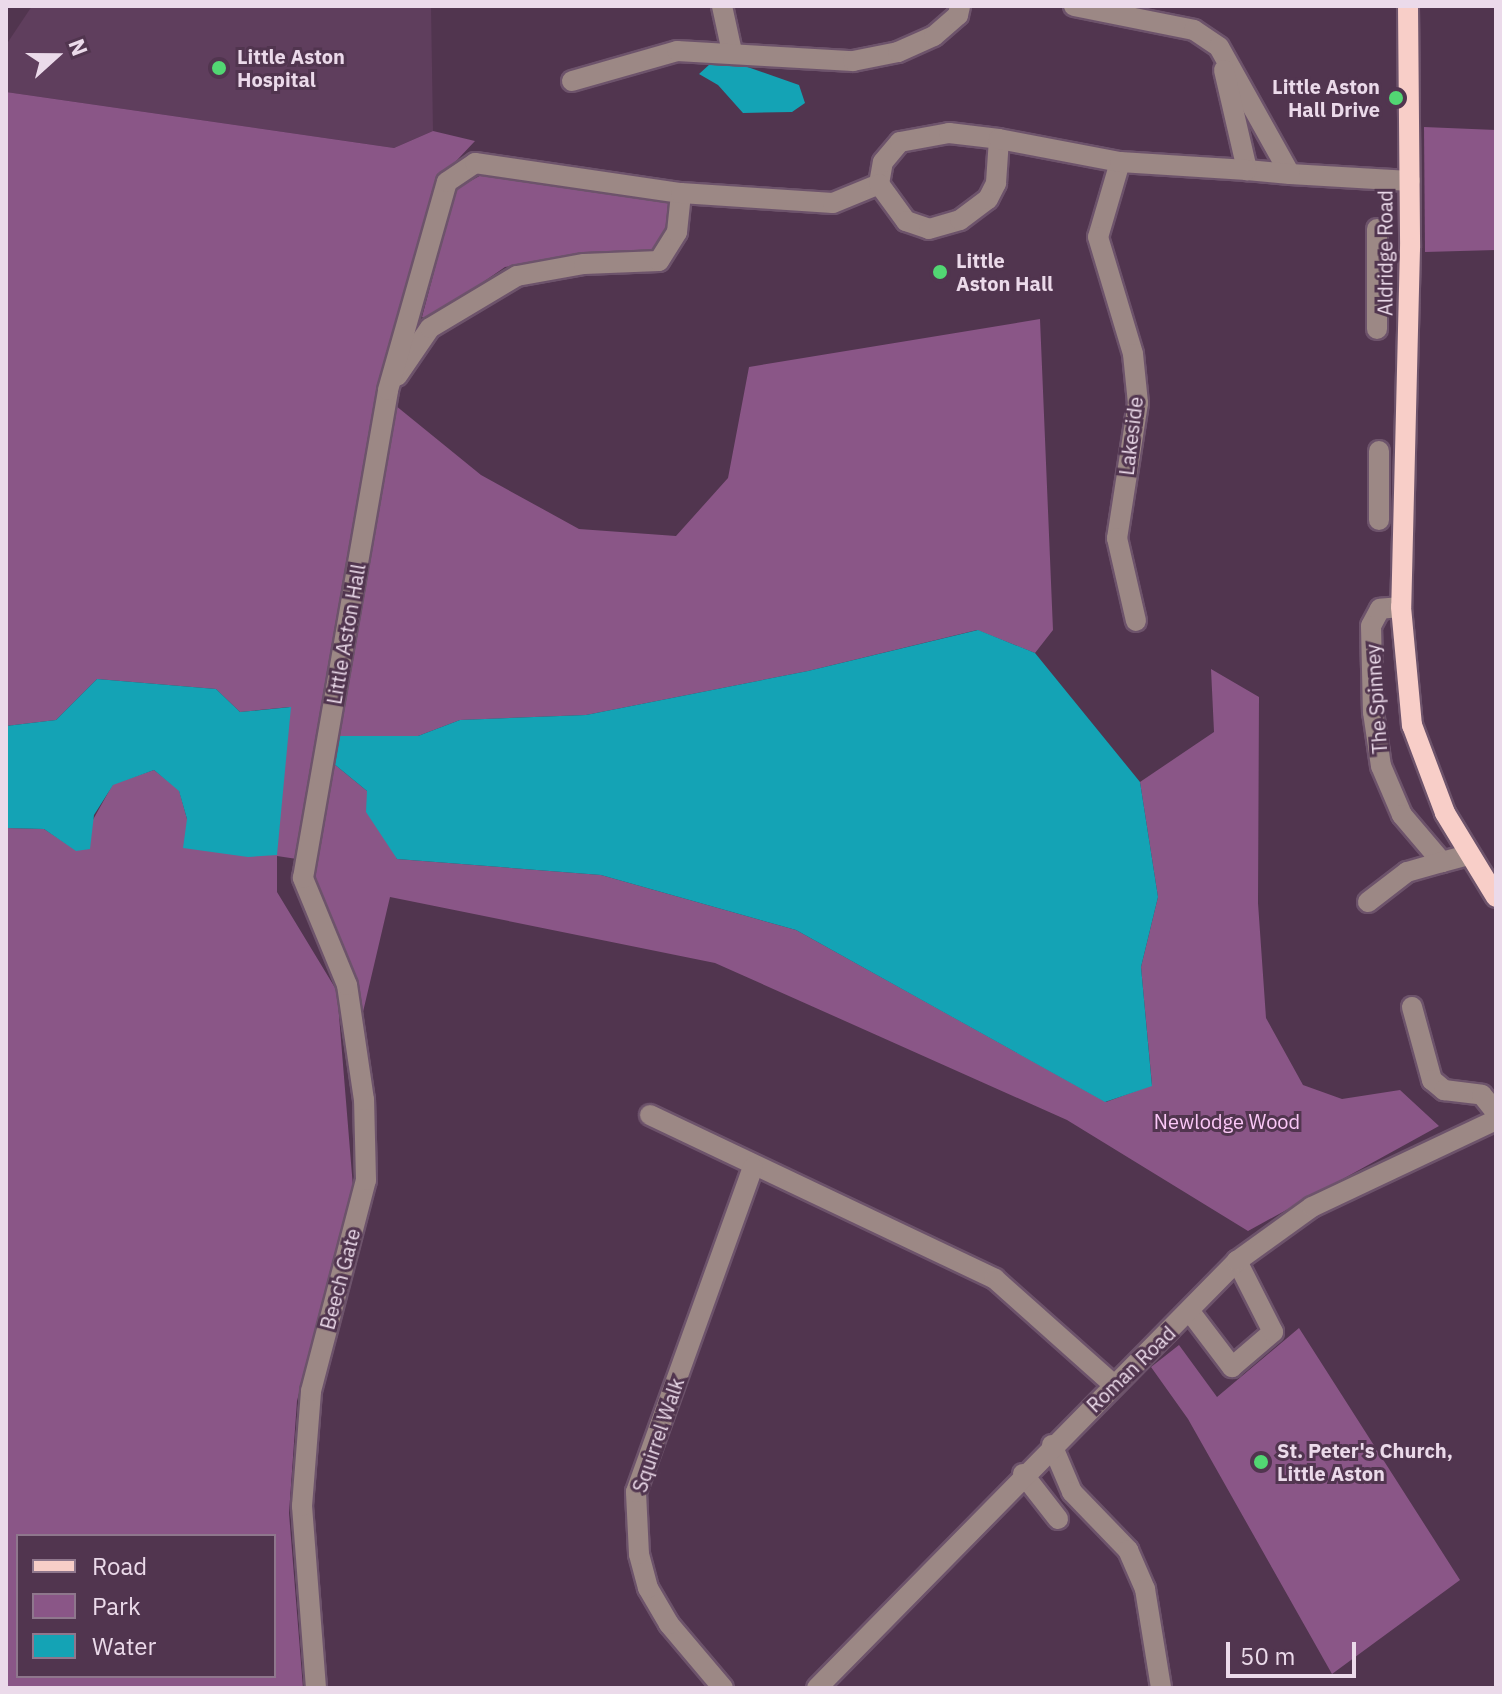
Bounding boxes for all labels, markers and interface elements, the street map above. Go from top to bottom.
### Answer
north arrow [16,16,96,96]
text: N [62,35,95,60]
place label: Little Aston Hospital [237,44,345,91]
marker: Little Aston Hospital [208,57,230,79]
place label: Little Aston Hall Drive [1272,74,1380,121]
marker: Little Aston Hall Drive [1387,89,1405,107]
street label: Aldridge Road [1373,190,1397,316]
place label: Little Aston Hall [956,248,1053,295]
marker: Little Aston Hall [931,263,949,281]
street label: Lakeside [1114,395,1148,477]
street label: Little Aston Hall [322,562,370,706]
street label: The Spinney [1360,643,1392,755]
park label: Newlodge Wood [1154,1109,1300,1133]
street label: Beech Gate [315,1226,365,1332]
street label: Roman Road [1082,1321,1180,1417]
street label: Squirrel Walk [627,1375,689,1495]
place label: St. Peter's Church, Little Aston [1277,1438,1453,1485]
marker: St. Peter's Church, Little Aston [1252,1453,1270,1471]
legend [16,1534,276,1678]
text: Road [92,1550,147,1582]
text: Park [92,1590,141,1622]
scale bar [1230,1626,1360,1676]
text: Water [92,1630,156,1662]
text: 50 m [1240,1640,1295,1672]

